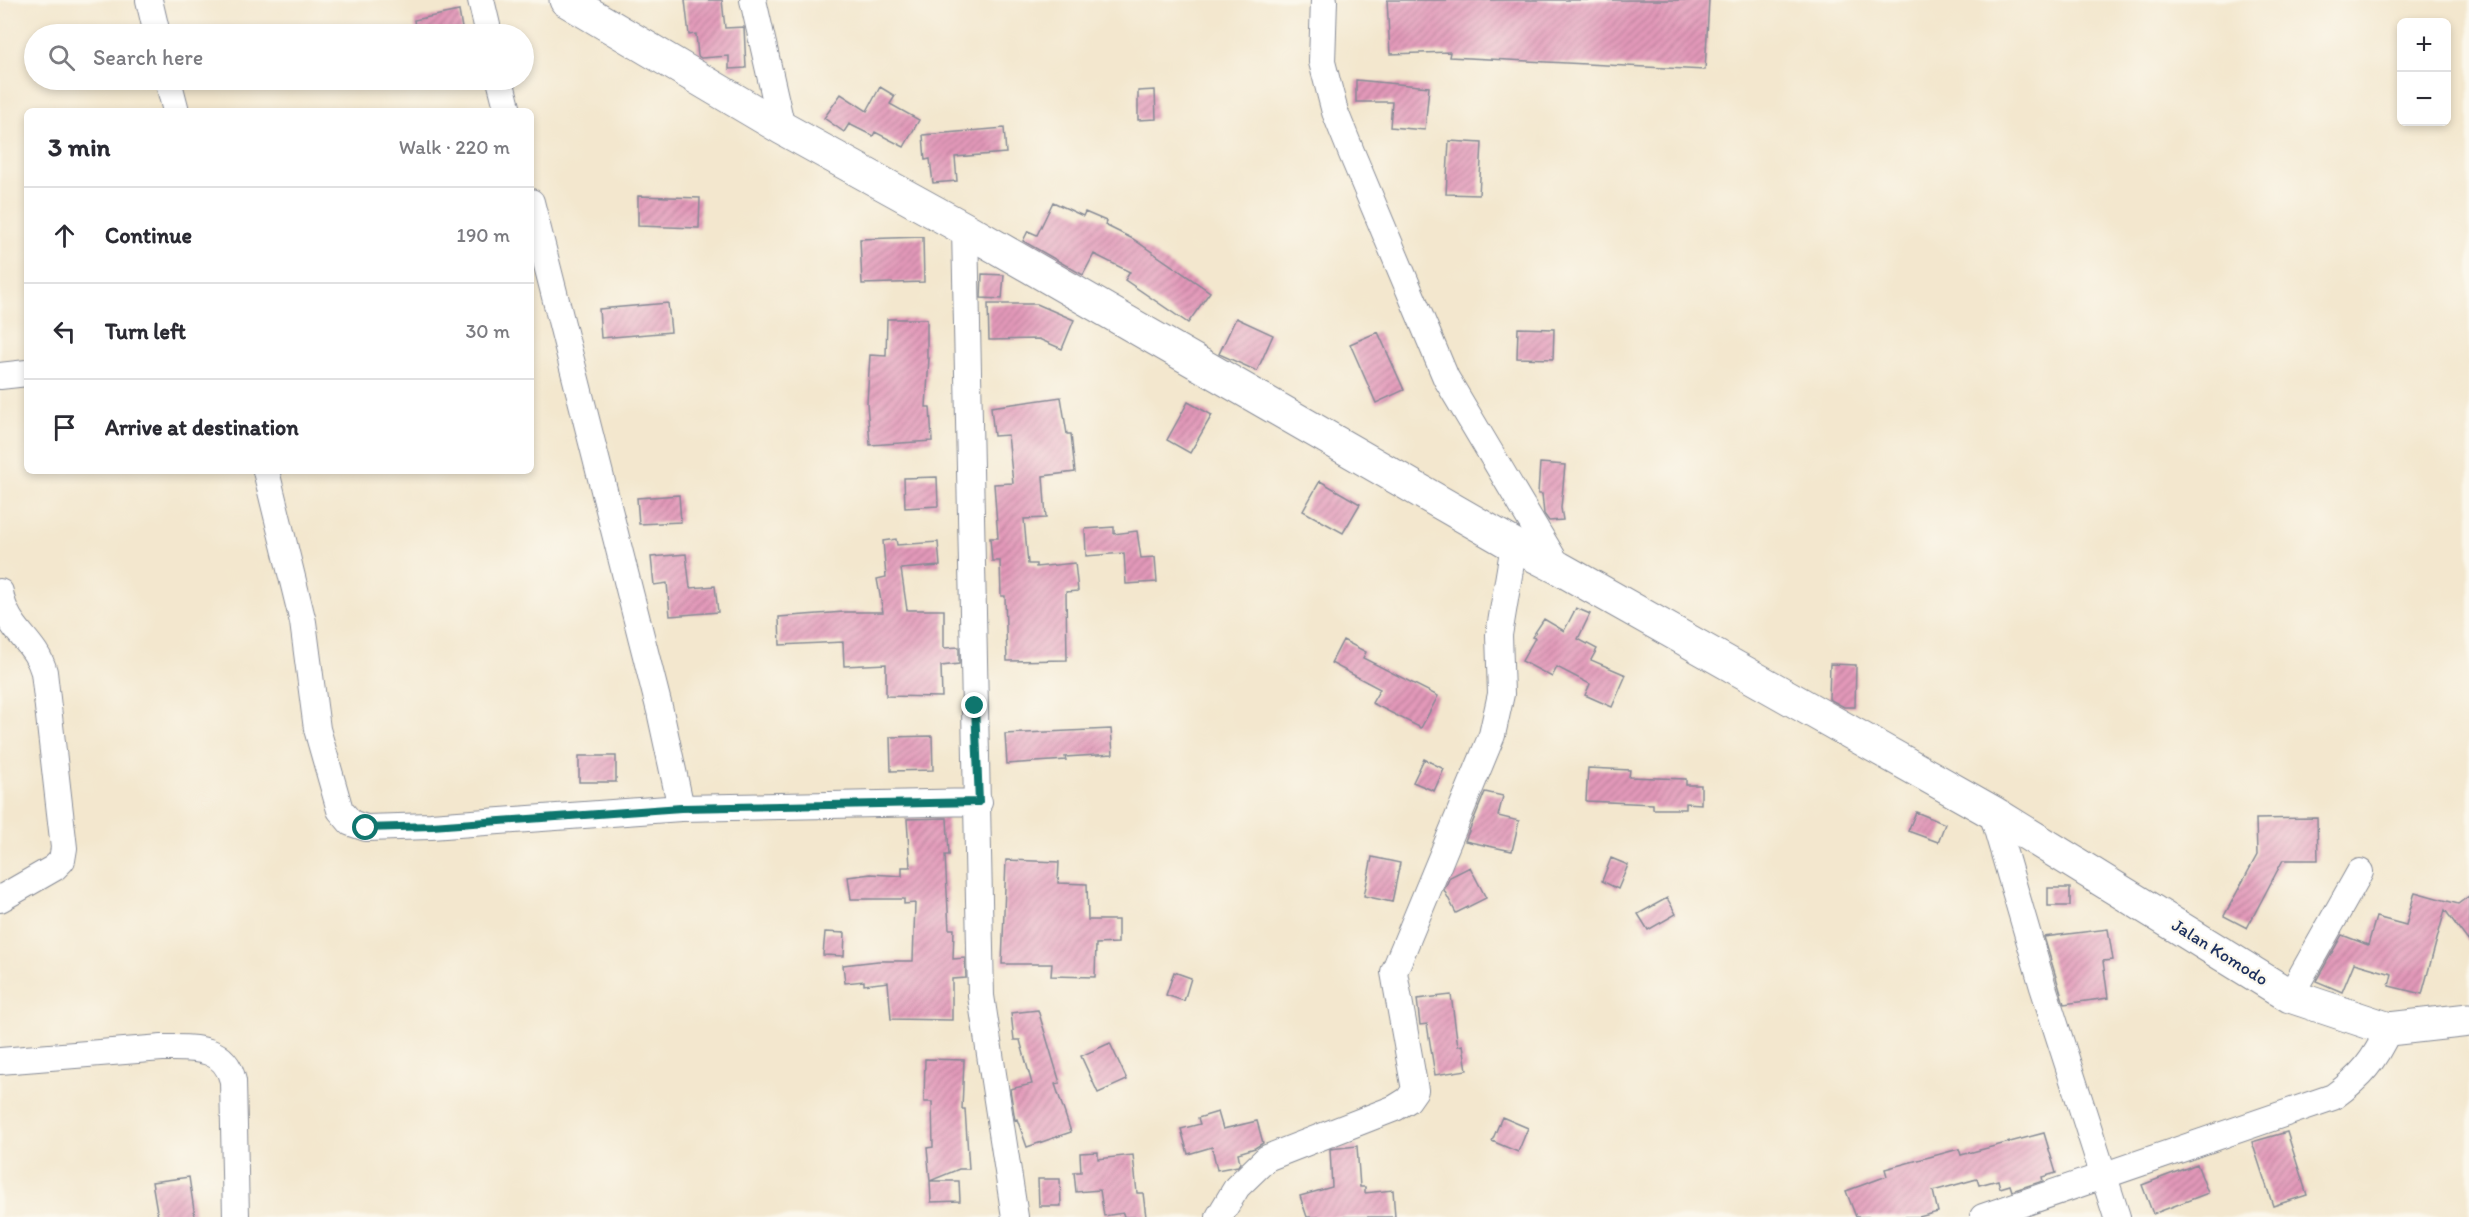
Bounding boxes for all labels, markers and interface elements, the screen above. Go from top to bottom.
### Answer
map controls [2397,18,2451,126]
button: + [2397,18,2451,72]
search box [24,24,534,90]
icon: search [45,41,78,74]
text: Search here [93,44,203,71]
button: − [2397,72,2451,126]
text: 3 min [48,131,110,163]
text: Walk · 220 m [399,135,510,159]
icon: ahead [48,219,81,252]
text: Continue [105,222,192,249]
text: 190 m [457,223,510,247]
icon: left [48,315,81,348]
text: Turn left [105,318,186,345]
text: 30 m [465,319,510,343]
icon: arrive [48,411,81,444]
text: Arrive at destination [105,414,299,441]
route end [961,692,987,718]
route start [352,814,378,840]
street label: Jalan Komodo [2168,914,2272,990]

